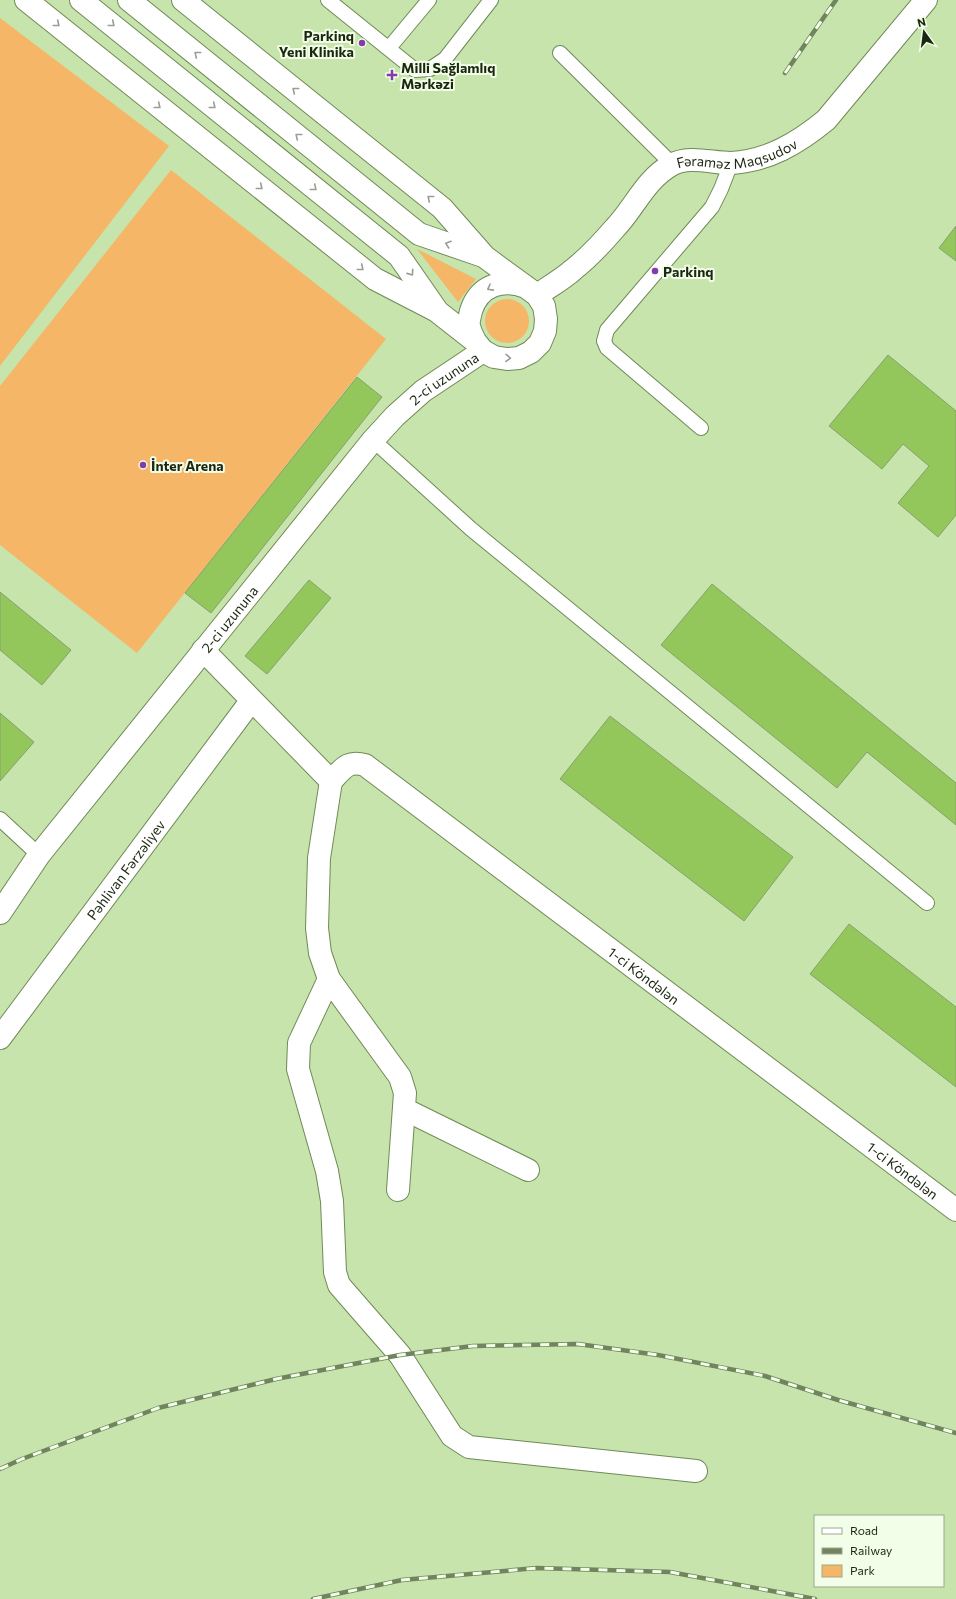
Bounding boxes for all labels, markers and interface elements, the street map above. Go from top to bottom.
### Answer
north arrow [904,12,944,52]
text: N [916,15,927,29]
one-way arrow [52,20,59,27]
one-way arrow [107,20,114,27]
place label: Parkinq Yeni Klinika [279,27,354,60]
marker: Parkinq Yeni Klinika [357,38,367,48]
one-way arrow [194,52,201,59]
place label: Milli Sağlamlıq Mərkəzi [401,59,495,92]
marker: Milli Sağlamlıq Mərkəzi [386,69,398,81]
one-way arrow [293,88,300,95]
one-way arrow [154,101,161,108]
one-way arrow [208,101,216,108]
one-way arrow [295,134,303,141]
street label: Fəraməz Maqsudov [674,135,800,172]
one-way arrow [255,182,262,189]
one-way arrow [310,183,317,190]
one-way arrow [427,195,434,202]
one-way arrow [444,240,451,248]
one-way arrow [357,263,364,270]
place label: Parkinq [663,263,714,280]
marker: Parkinq [650,266,660,276]
one-way arrow [406,269,413,276]
one-way arrow [487,283,495,290]
street label: 2-ci uzununa [405,348,482,408]
one-way arrow [505,354,511,362]
place label: İnter Arena [151,457,224,474]
marker: İnter Arena [138,460,148,470]
street label: 2-ci uzununa [197,582,261,656]
street label: Pəhlivan Fərzəliyev [83,816,168,923]
street label: 1-ci Köndələn [605,943,683,1008]
street label: 1-ci Köndələn [864,1138,942,1202]
legend [814,1515,944,1587]
text: Road [850,1523,878,1537]
text: Railway [850,1543,892,1557]
text: Park [850,1563,876,1577]

